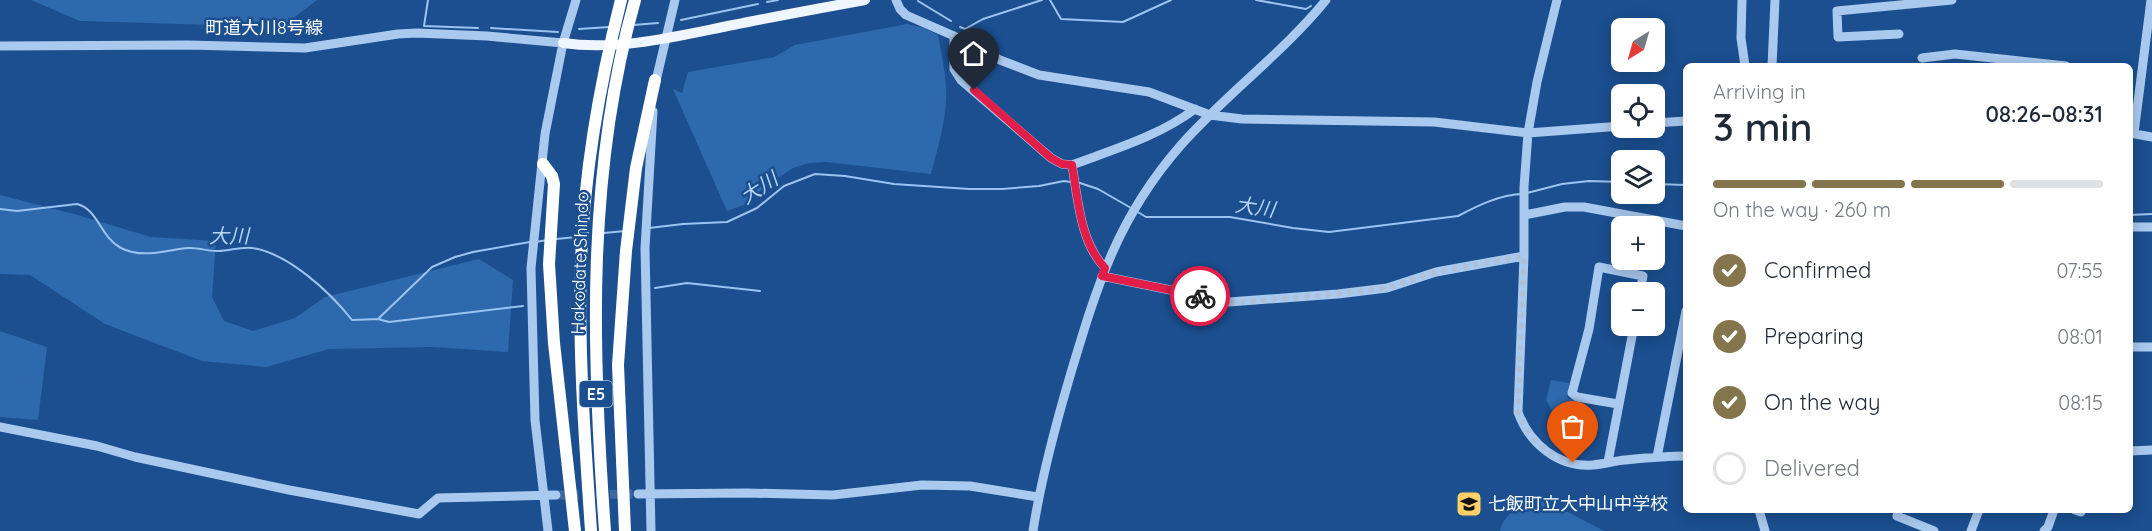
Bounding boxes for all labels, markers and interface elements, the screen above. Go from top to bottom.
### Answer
street label: 町道大川8号線 [205,16,323,39]
north arrow [1611,18,1665,72]
map controls [1611,18,1665,336]
pin [948,28,999,90]
icon: home [957,37,990,70]
text: Arriving in [1713,79,1806,104]
button: locate [1611,84,1665,138]
text: 08:26–08:31 [1986,100,2103,128]
text: 3 min [1713,102,1812,151]
button: layers [1611,150,1665,204]
water label: 大川 [735,165,784,209]
street label: Hakodate Shindo [566,191,593,335]
water label: 大川 [1234,191,1279,222]
text: On the way · 260 m [1713,197,1891,222]
button: + [1611,216,1665,270]
water label: 大川 [209,223,251,248]
icon: check [1713,254,1746,287]
text: Confirmed [1764,256,1871,284]
text: 07:55 [2056,258,2103,283]
courier [1170,266,1230,326]
icon: bike [1184,280,1217,313]
button: − [1611,282,1665,336]
icon: check [1713,320,1746,353]
text: Preparing [1764,322,1864,350]
text: 08:01 [2057,324,2103,349]
road number: E5 [580,381,612,407]
icon: check [1713,386,1746,419]
text: On the way [1764,388,1880,416]
text: 08:15 [2058,390,2103,415]
pin [1547,401,1598,463]
icon: bag [1556,410,1589,443]
text: Delivered [1764,454,1860,482]
school or university icon: 七飯町立大中山中学校 [1454,489,1484,519]
place label: 七飯町立大中山中学校 [1488,492,1668,515]

